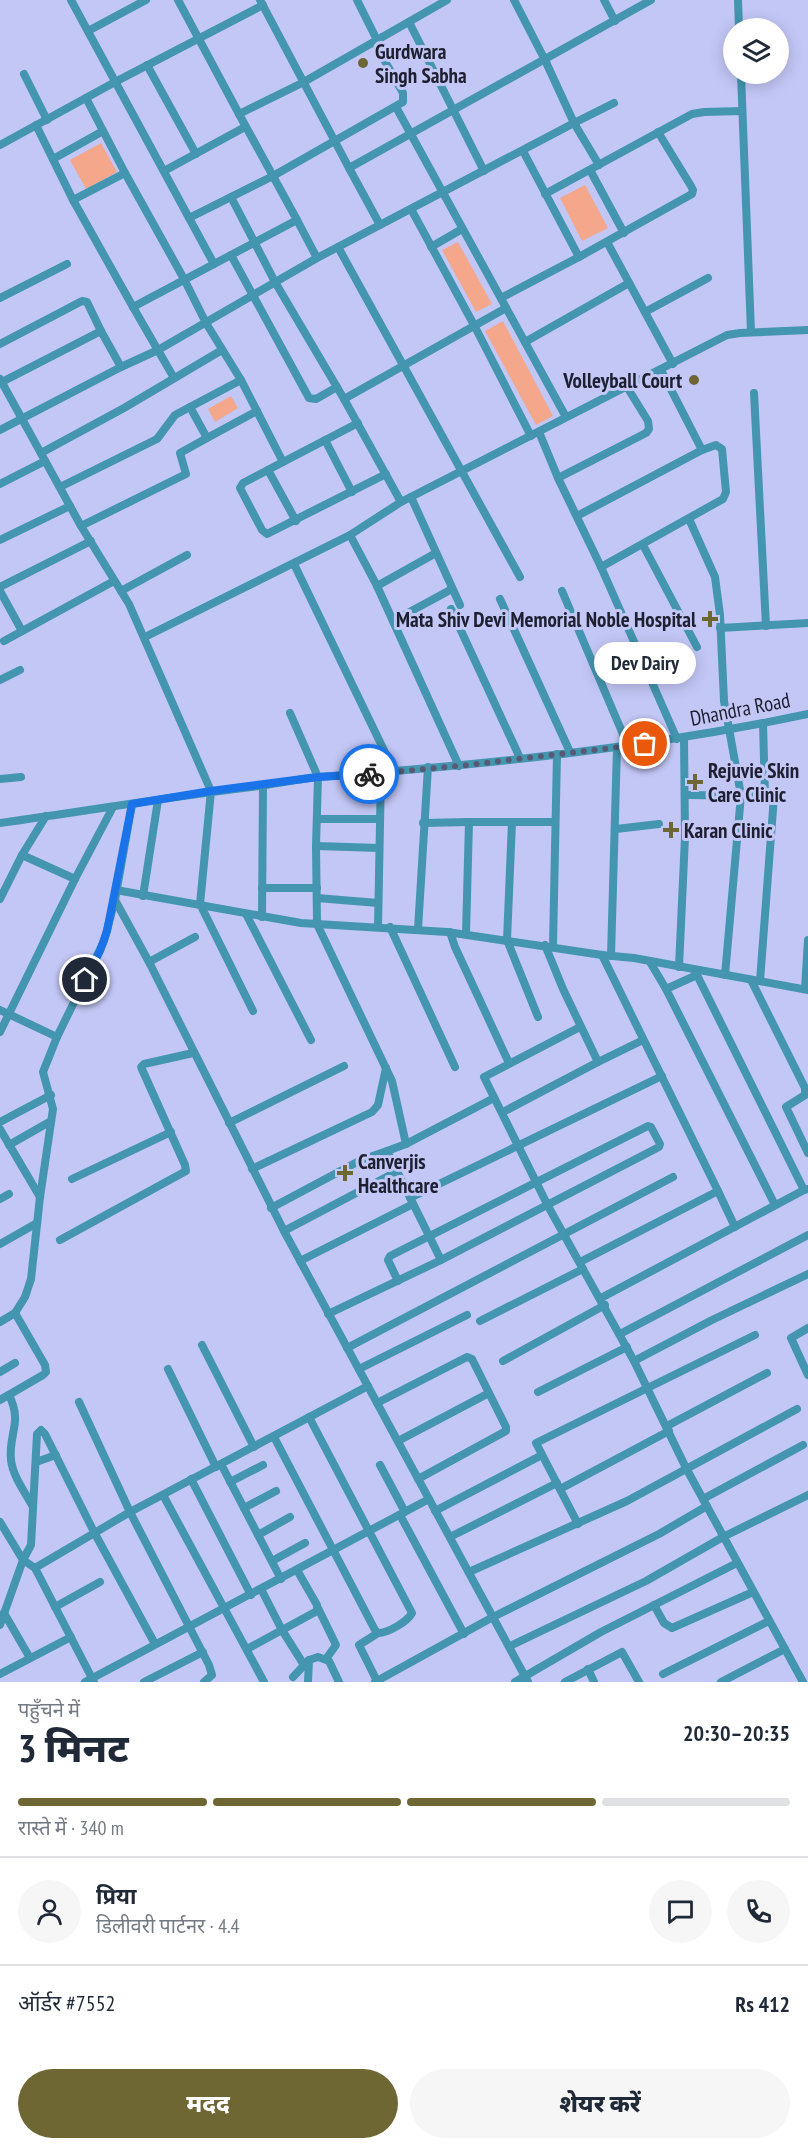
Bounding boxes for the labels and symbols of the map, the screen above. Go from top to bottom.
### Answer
place label: Gurdwara Singh Sabha [375,38,467,89]
marker: Gurdwara Singh Sabha [356,56,370,70]
place label: Volleyball Court [562,367,682,394]
marker: Volleyball Court [687,373,701,387]
place label: Mata Shiv Devi Memorial Noble Hospital [396,606,697,633]
marker: Mata Shiv Devi Memorial Noble Hospital [701,610,719,628]
callout: Dev Dairy [594,642,696,684]
street label: Dhandra Road [688,686,792,732]
pin [619,718,670,769]
courier [339,744,399,804]
place label: Rejuvie Skin Care Clinic [708,757,799,808]
marker: Rejuvie Skin Care Clinic [686,773,704,791]
place label: Karan Clinic [684,817,773,844]
marker: Karan Clinic [662,821,680,839]
pin [59,954,110,1005]
place label: Canverjis Healthcare [358,1148,439,1199]
marker: Canverjis Healthcare [336,1164,354,1182]

